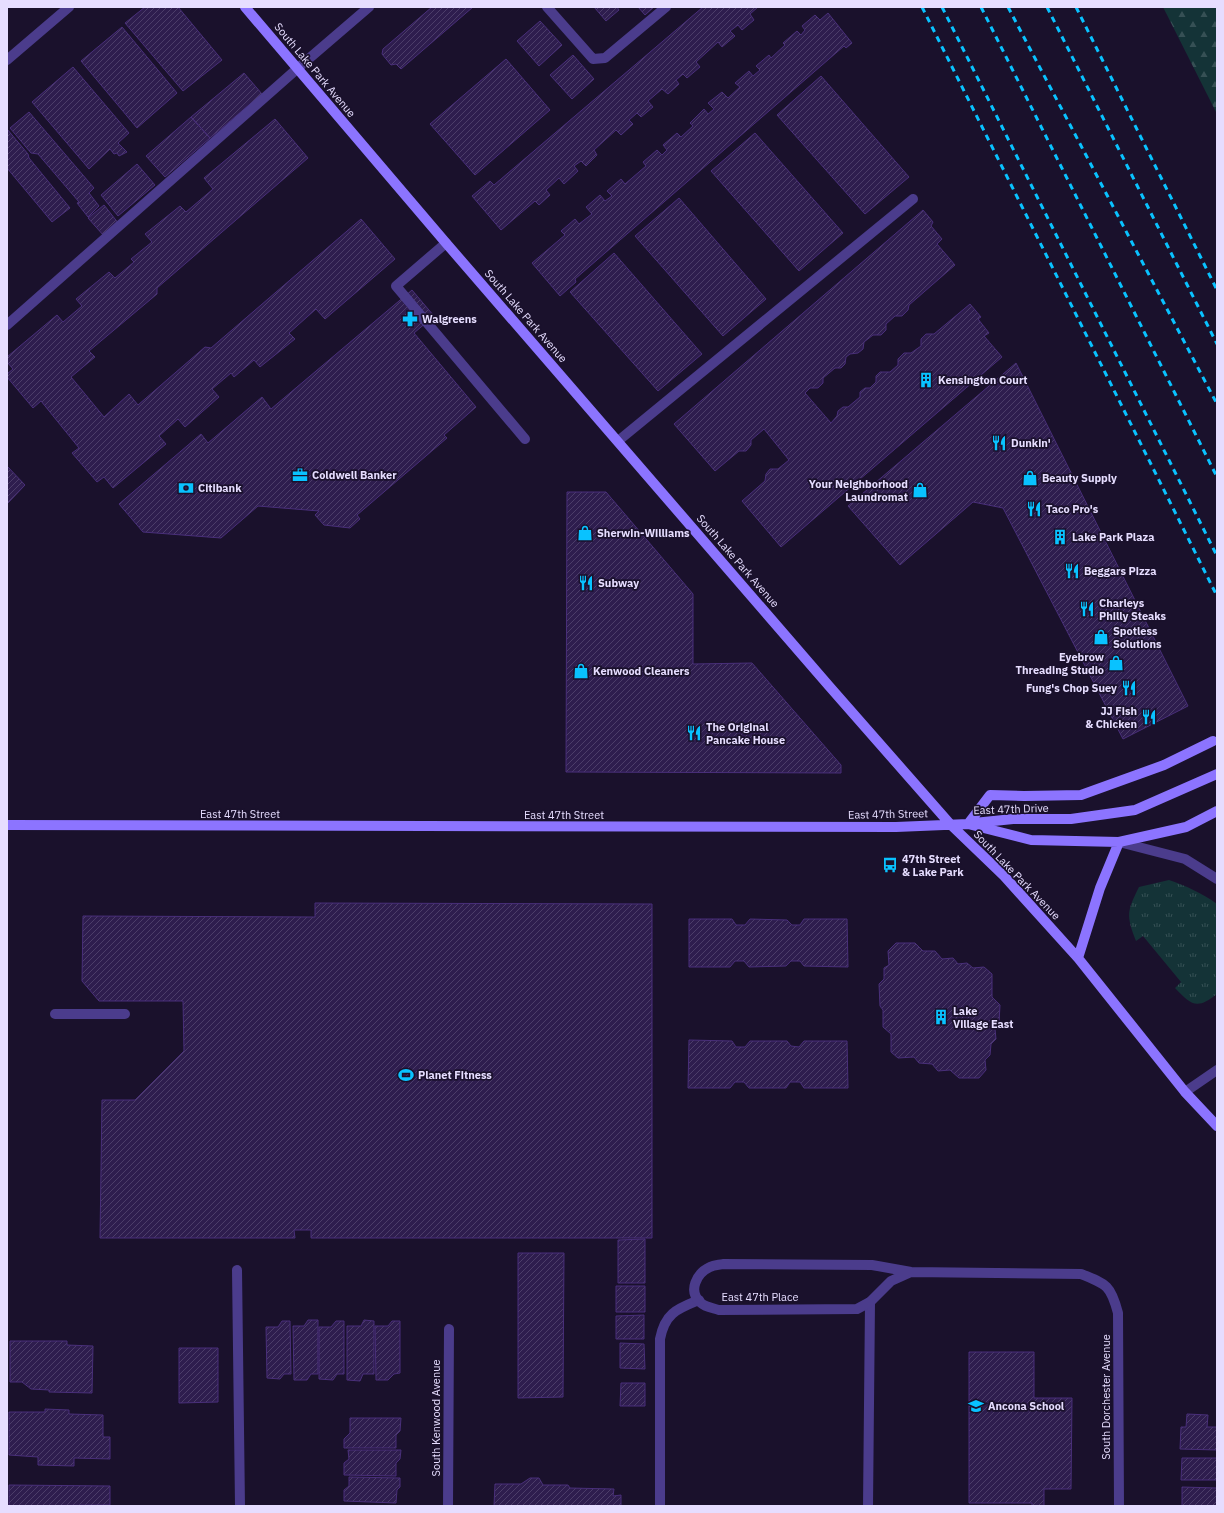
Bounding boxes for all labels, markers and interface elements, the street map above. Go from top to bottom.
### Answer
street label: South Lake Park Avenue [271,20,359,120]
street label: South Lake Park Avenue [482,267,570,365]
pharmacy icon: Walgreens [401,310,419,328]
place label: Walgreens [422,312,477,326]
building icon: Kensington Court [917,371,935,389]
place label: Kensington Court [938,373,1028,387]
restaurant icon: Dunkin' [990,434,1008,452]
place label: Dunkin' [1011,436,1051,450]
office icon: Coldwell Banker [291,466,309,484]
place label: Coldwell Banker [312,468,397,482]
shop icon: Beauty Supply [1021,469,1039,487]
place label: Beauty Supply [1042,471,1117,485]
place label: Your Neighborhood Laundromat [809,477,908,504]
bank icon: Citibank [177,479,195,497]
place label: Citibank [198,481,242,495]
shop icon: Your Neighborhood Laundromat [911,481,929,499]
restaurant icon: Taco Pro's [1025,500,1043,518]
place label: Taco Pro's [1046,502,1099,516]
street label: South Lake Park Avenue [694,512,782,610]
shop icon: Sherwin-Williams [576,524,594,542]
place label: Sherwin-Williams [597,526,690,540]
building icon: Lake Park Plaza [1051,528,1069,546]
place label: Lake Park Plaza [1072,530,1154,544]
restaurant icon: Beggars Pizza [1063,562,1081,580]
place label: Beggars Pizza [1084,564,1157,578]
restaurant icon: Subway [577,574,595,592]
place label: Subway [598,576,639,590]
place label: Charleys Philly Steaks [1099,596,1167,623]
restaurant icon: Charleys Philly Steaks [1078,600,1096,618]
place label: Spotless Solutions [1113,624,1162,651]
shop icon: Spotless Solutions [1092,628,1110,646]
place label: Eyebrow Threading Studio [1016,650,1105,677]
shop icon: Eyebrow Threading Studio [1107,654,1125,672]
shop icon: Kenwood Cleaners [572,662,590,680]
place label: Kenwood Cleaners [593,664,690,678]
restaurant icon: Fung's Chop Suey [1120,679,1138,697]
place label: Fung's Chop Suey [1026,681,1117,695]
place label: JJ Fish & Chicken [1085,704,1137,731]
restaurant icon: JJ Fish & Chicken [1140,708,1158,726]
place label: The Original Pancake House [706,720,785,747]
restaurant icon: The Original Pancake House [685,724,703,742]
street label: East 47th Drive [973,801,1049,817]
street label: East 47th Street [848,806,928,822]
street label: East 47th Street [200,807,280,821]
street label: East 47th Street [524,808,604,822]
street label: South Lake Park Avenue [971,827,1063,923]
place label: 47th Street & Lake Park [902,852,964,879]
bus stop icon: 47th Street & Lake Park [881,856,899,874]
place label: Lake Village East [953,1004,1014,1031]
building icon: Lake Village East [932,1008,950,1026]
sports icon: Planet Fitness [397,1066,415,1084]
place label: Planet Fitness [418,1068,492,1082]
street label: East 47th Place [722,1290,798,1304]
street label: South Dorchester Avenue [1099,1334,1113,1460]
street label: South Kenwood Avenue [429,1360,443,1476]
school or university icon: Ancona School [967,1397,985,1415]
place label: Ancona School [988,1399,1065,1413]

